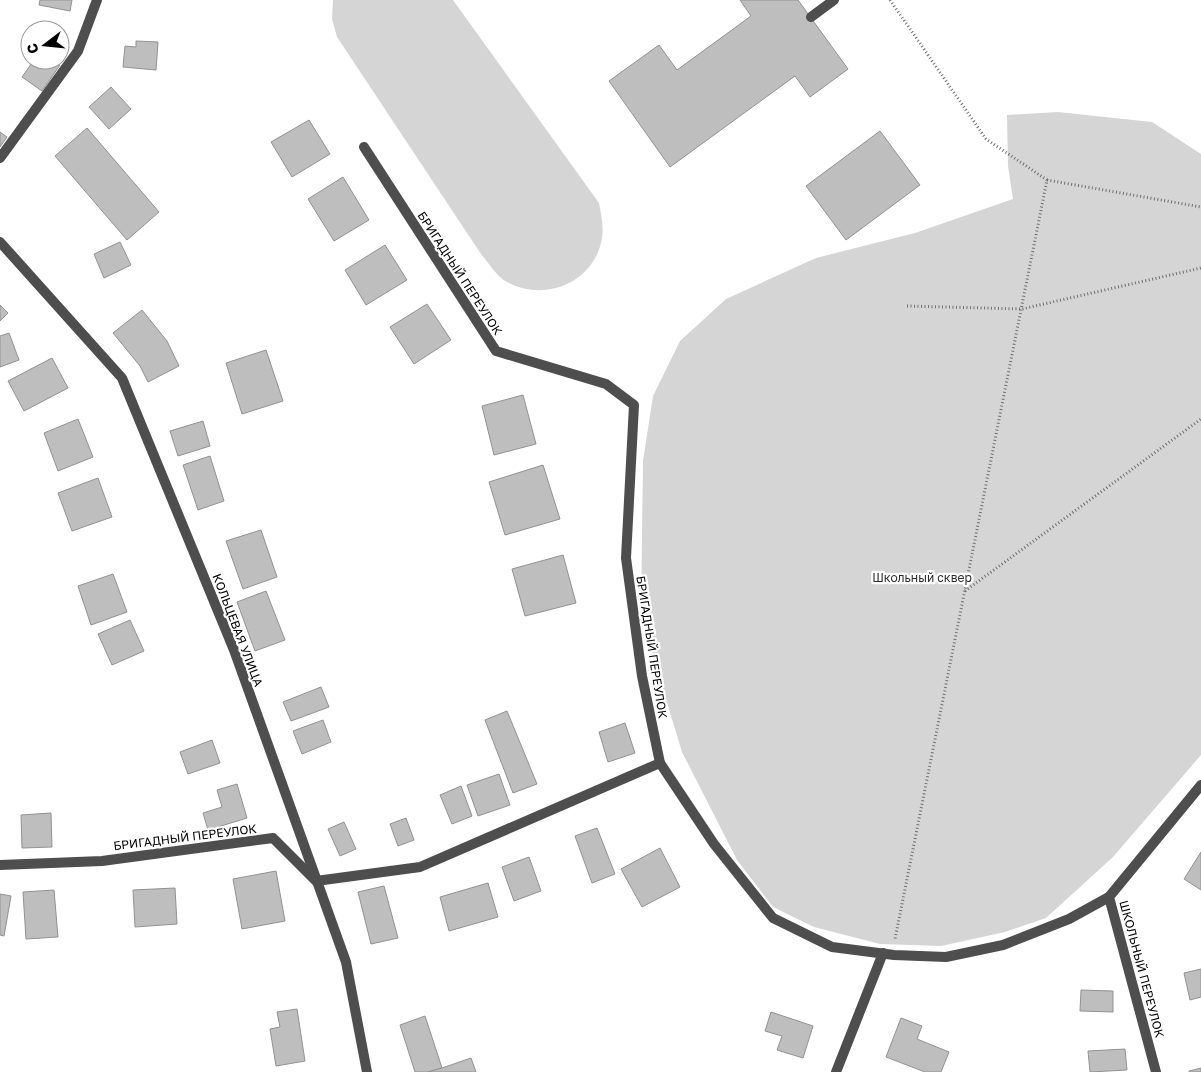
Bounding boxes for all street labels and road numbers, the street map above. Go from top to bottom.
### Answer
street label: БРИГАДНЫЙ ПЕРЕУЛОК [414,208,506,338]
street label: КОЛЬЦЕВАЯ УЛИЦА [210,571,266,689]
street label: БРИГАДНЫЙ ПЕРЕУЛОК [633,575,671,720]
street label: БРИГАДНЫЙ ПЕРЕУЛОК [112,821,258,853]
street label: ШКОЛЬНЫЙ ПЕРЕУЛОК [1116,899,1168,1040]

